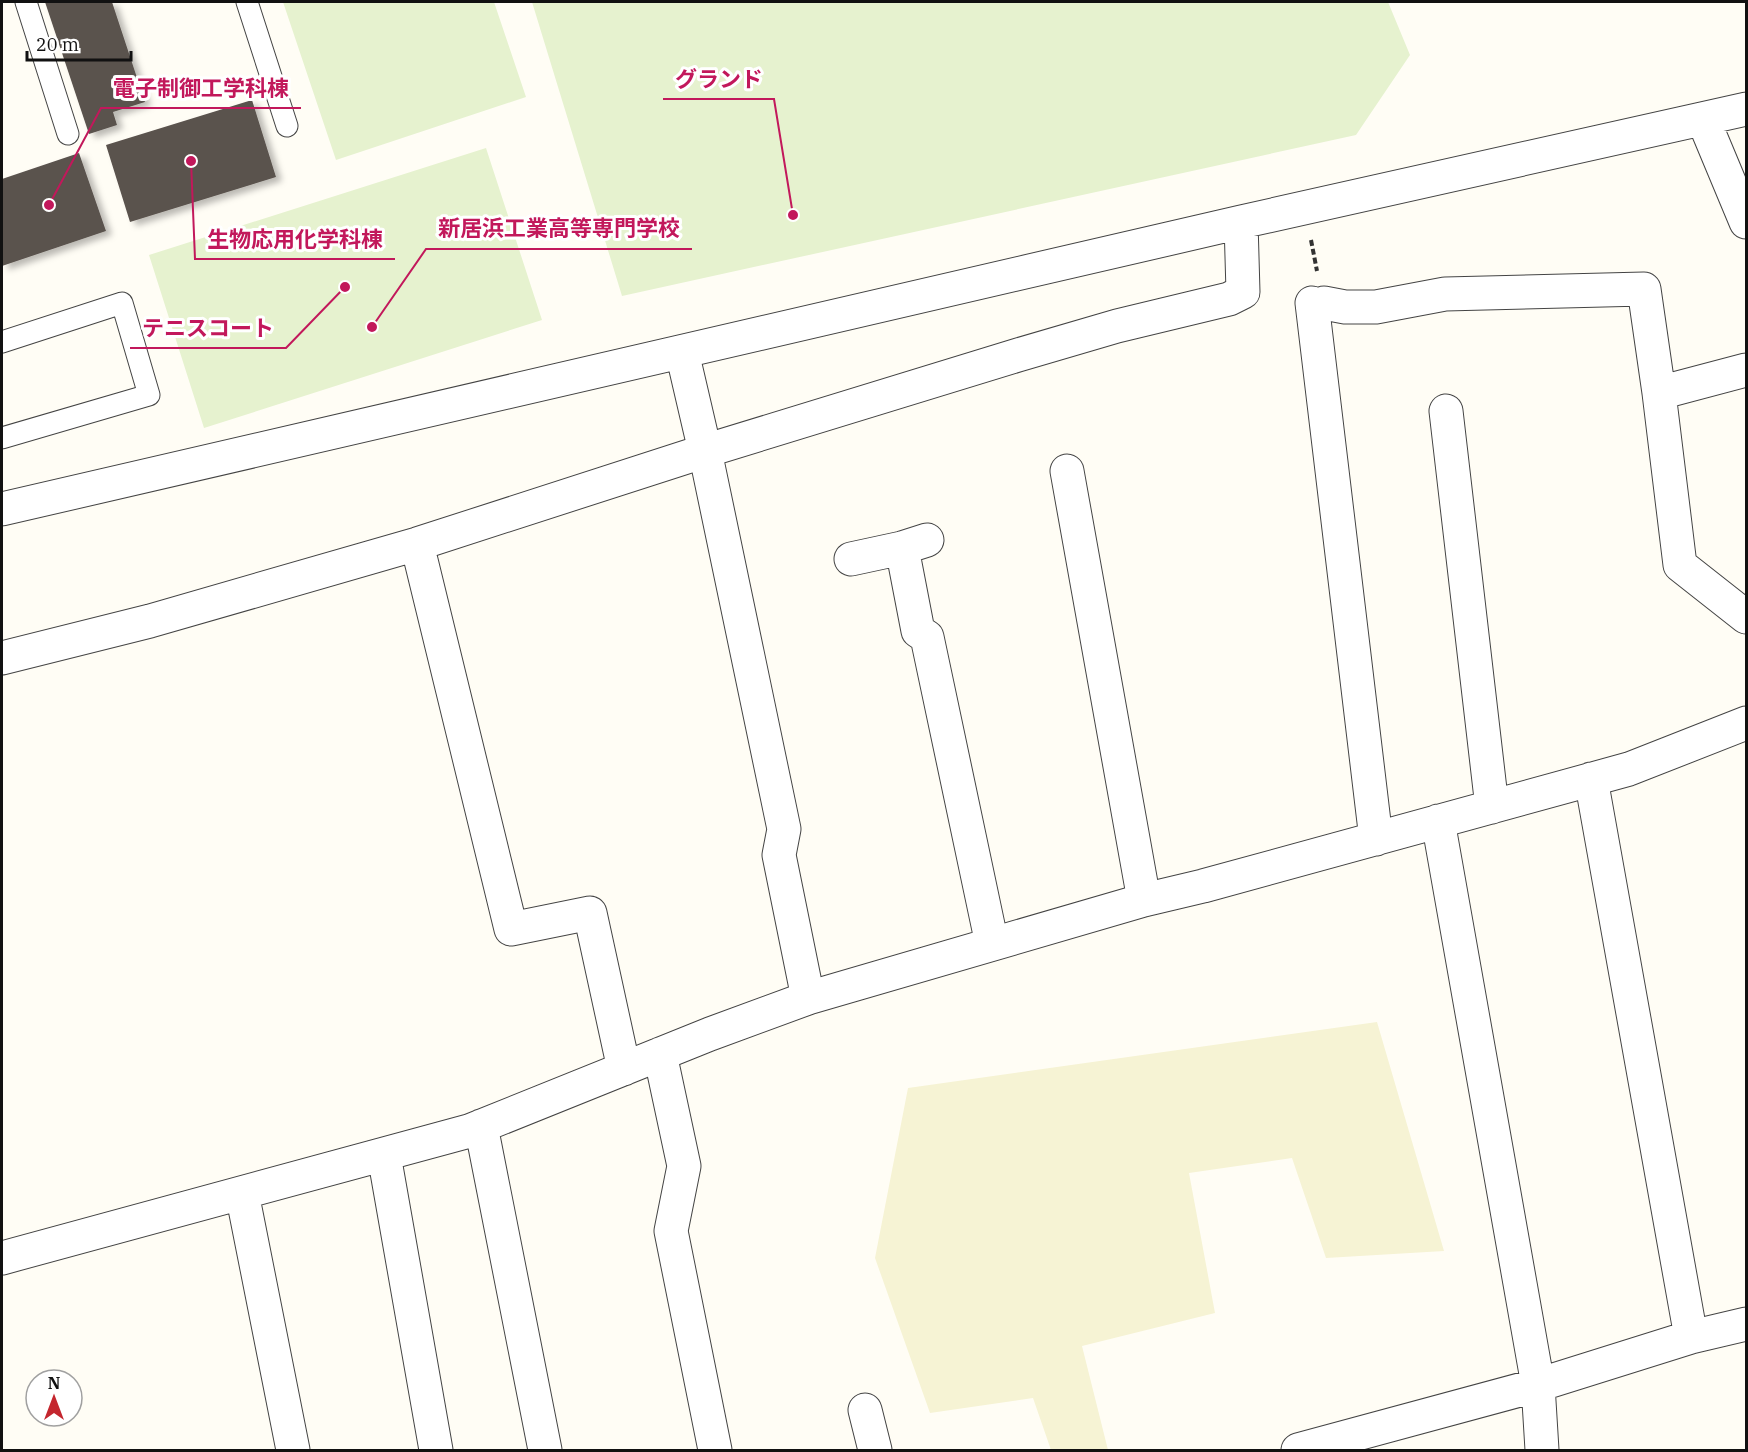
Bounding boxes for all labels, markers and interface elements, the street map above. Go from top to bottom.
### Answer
scale bar [27,24,130,62]
text: 20 m [36,33,79,56]
callout: グランド [663,59,774,99]
text: グランド [675,64,763,93]
callout: 電子制御工学科棟 [101,68,301,108]
text: 電子制御工学科棟 [113,73,289,102]
callout: 新居浜工業高等専門学校 [426,209,692,249]
text: 新居浜工業高等専門学校 [438,213,680,242]
callout: 生物応用化学科棟 [195,219,395,259]
text: 生物応用化学科棟 [207,224,383,253]
callout: テニスコート [130,308,286,348]
text: テニスコート [142,313,274,342]
north arrow [24,1368,84,1428]
text: N [48,1373,60,1393]

